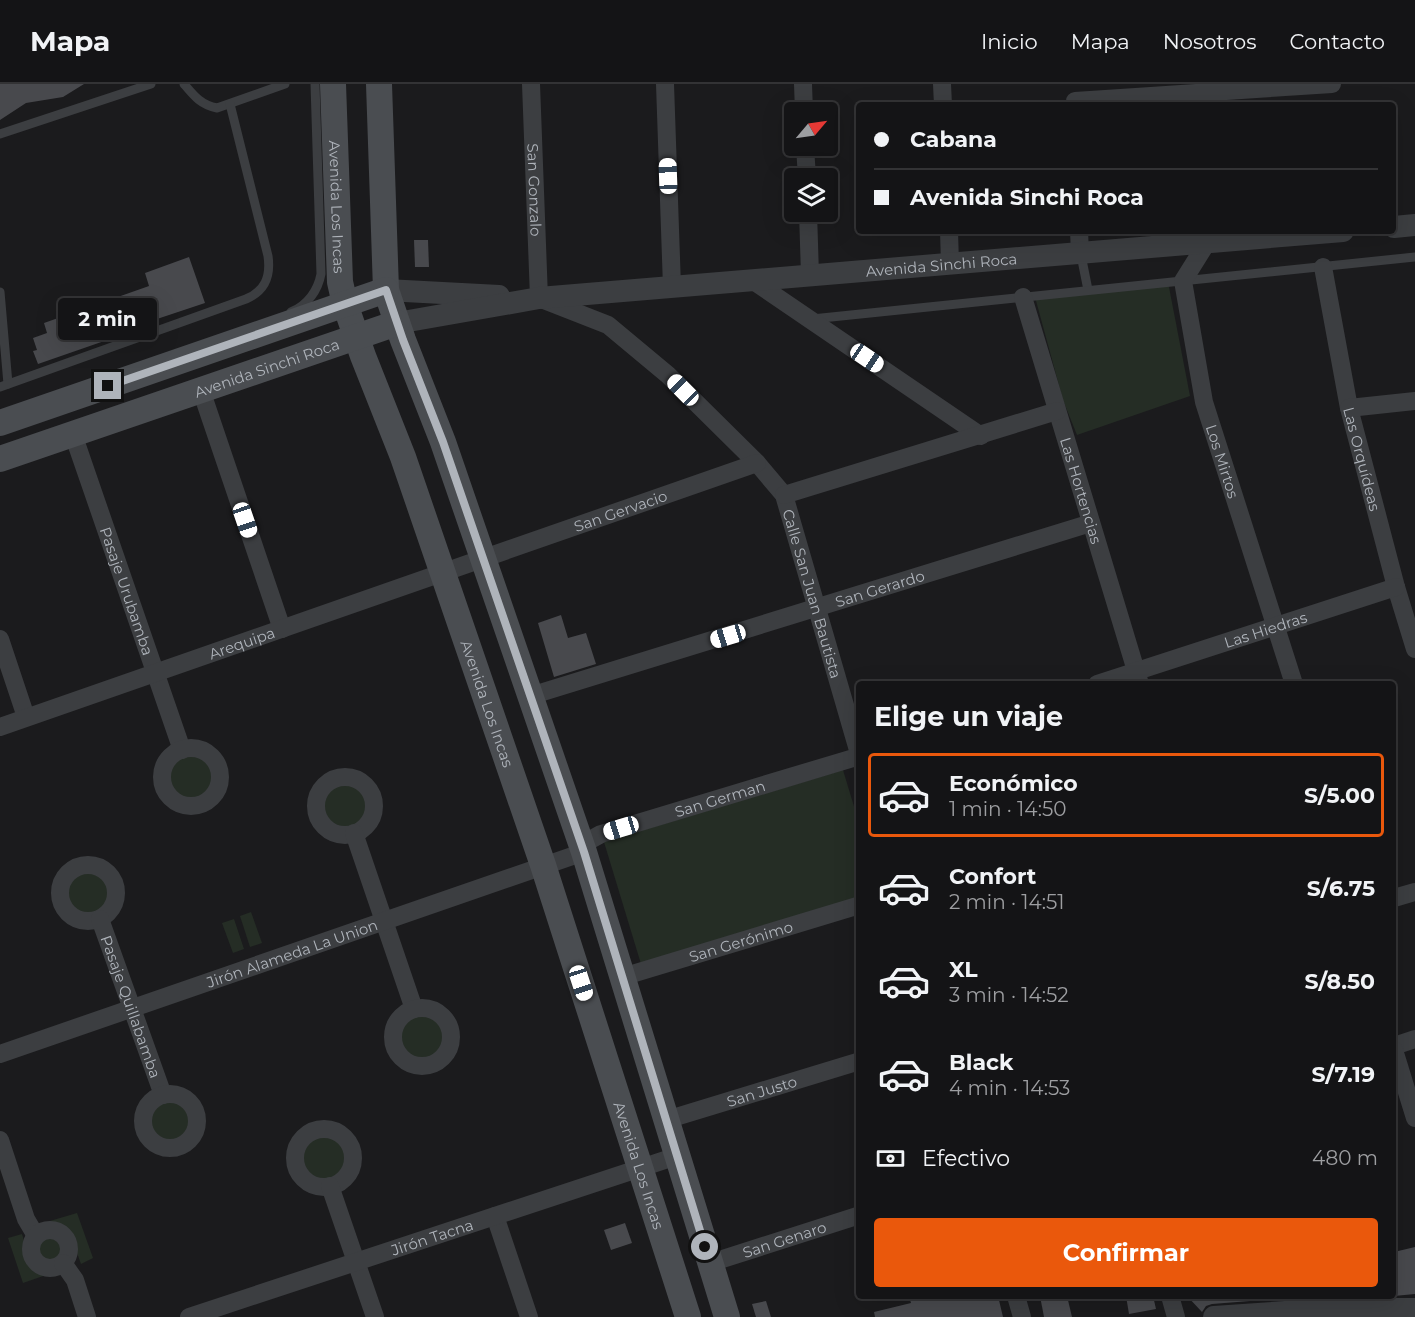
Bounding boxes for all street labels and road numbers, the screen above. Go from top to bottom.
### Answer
street label: Avenida Los Incas [325,140,349,274]
street label: San Gonzalo [524,143,546,237]
street label: Avenida Sinchi Roca [865,249,1018,280]
street label: Avenida Sinchi Roca [192,334,342,401]
street label: Las Orquídeas [1340,405,1385,513]
street label: Los Mirtos [1202,422,1244,500]
street label: Las Hortencias [1056,435,1107,546]
street label: San Gervacio [571,486,670,536]
street label: Calle San Juan Bautista [779,507,846,681]
street label: Pasaje Urubamba [96,524,158,658]
street label: San Gerardo [833,565,927,611]
street label: Las Hiedras [1222,607,1309,652]
street label: Arequipa [206,622,277,663]
street label: Avenida Los Incas [457,637,518,770]
street label: San German [672,776,767,821]
street label: Jirón Alameda La Union [203,915,380,992]
street label: San Gerónimo [686,916,795,966]
street label: Pasaje Quillabamba [97,933,166,1081]
street label: San Justo [724,1071,799,1111]
street label: Avenida Los Incas [610,1099,669,1232]
street label: Jirón Tacna [388,1214,476,1260]
street label: San Genaro [740,1217,829,1262]

